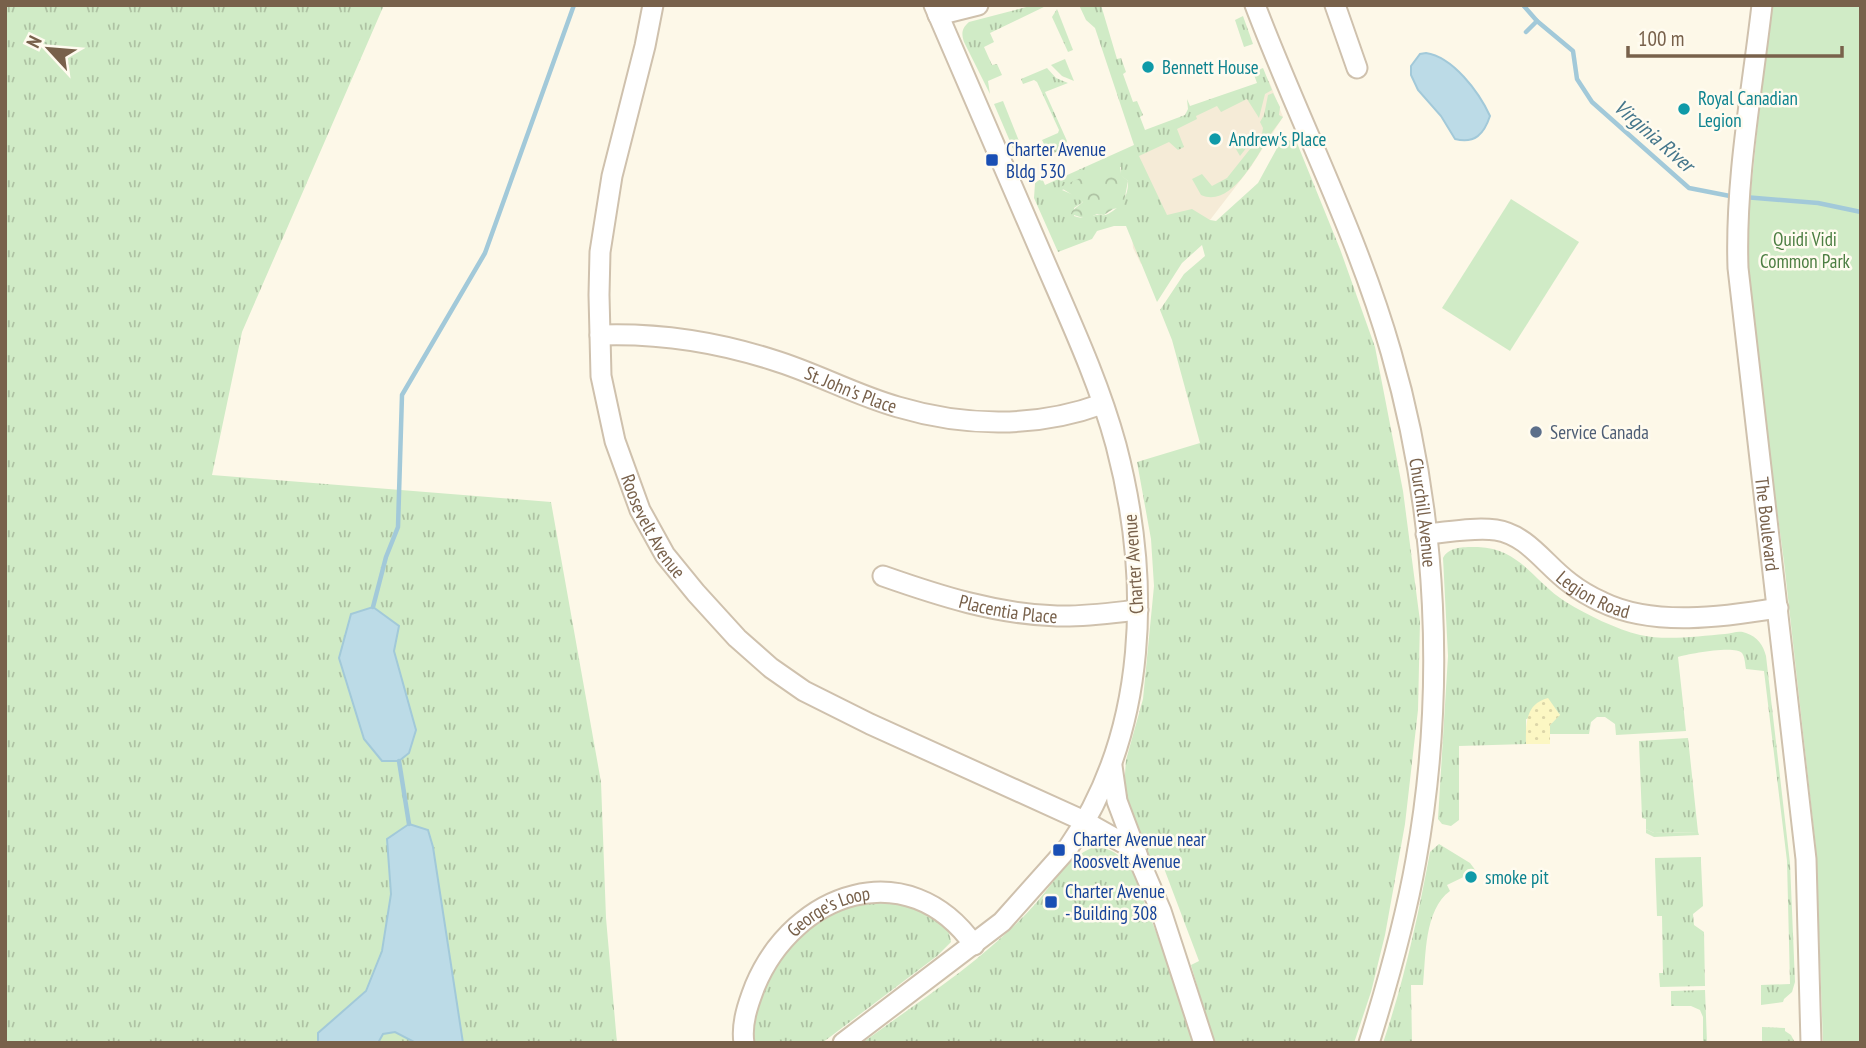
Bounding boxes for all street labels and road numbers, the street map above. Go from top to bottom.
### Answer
street label: St. John's Place [801,360,900,418]
street label: Churchill Avenue [1404,456,1442,569]
street label: Roosevelt Avenue [616,471,691,583]
street label: The Boulevard [1750,476,1785,572]
street label: Charter Avenue [1118,513,1148,615]
street label: Legion Road [1552,565,1633,623]
street label: Placentia Place [957,589,1058,628]
street label: George's Loop [782,881,871,942]

